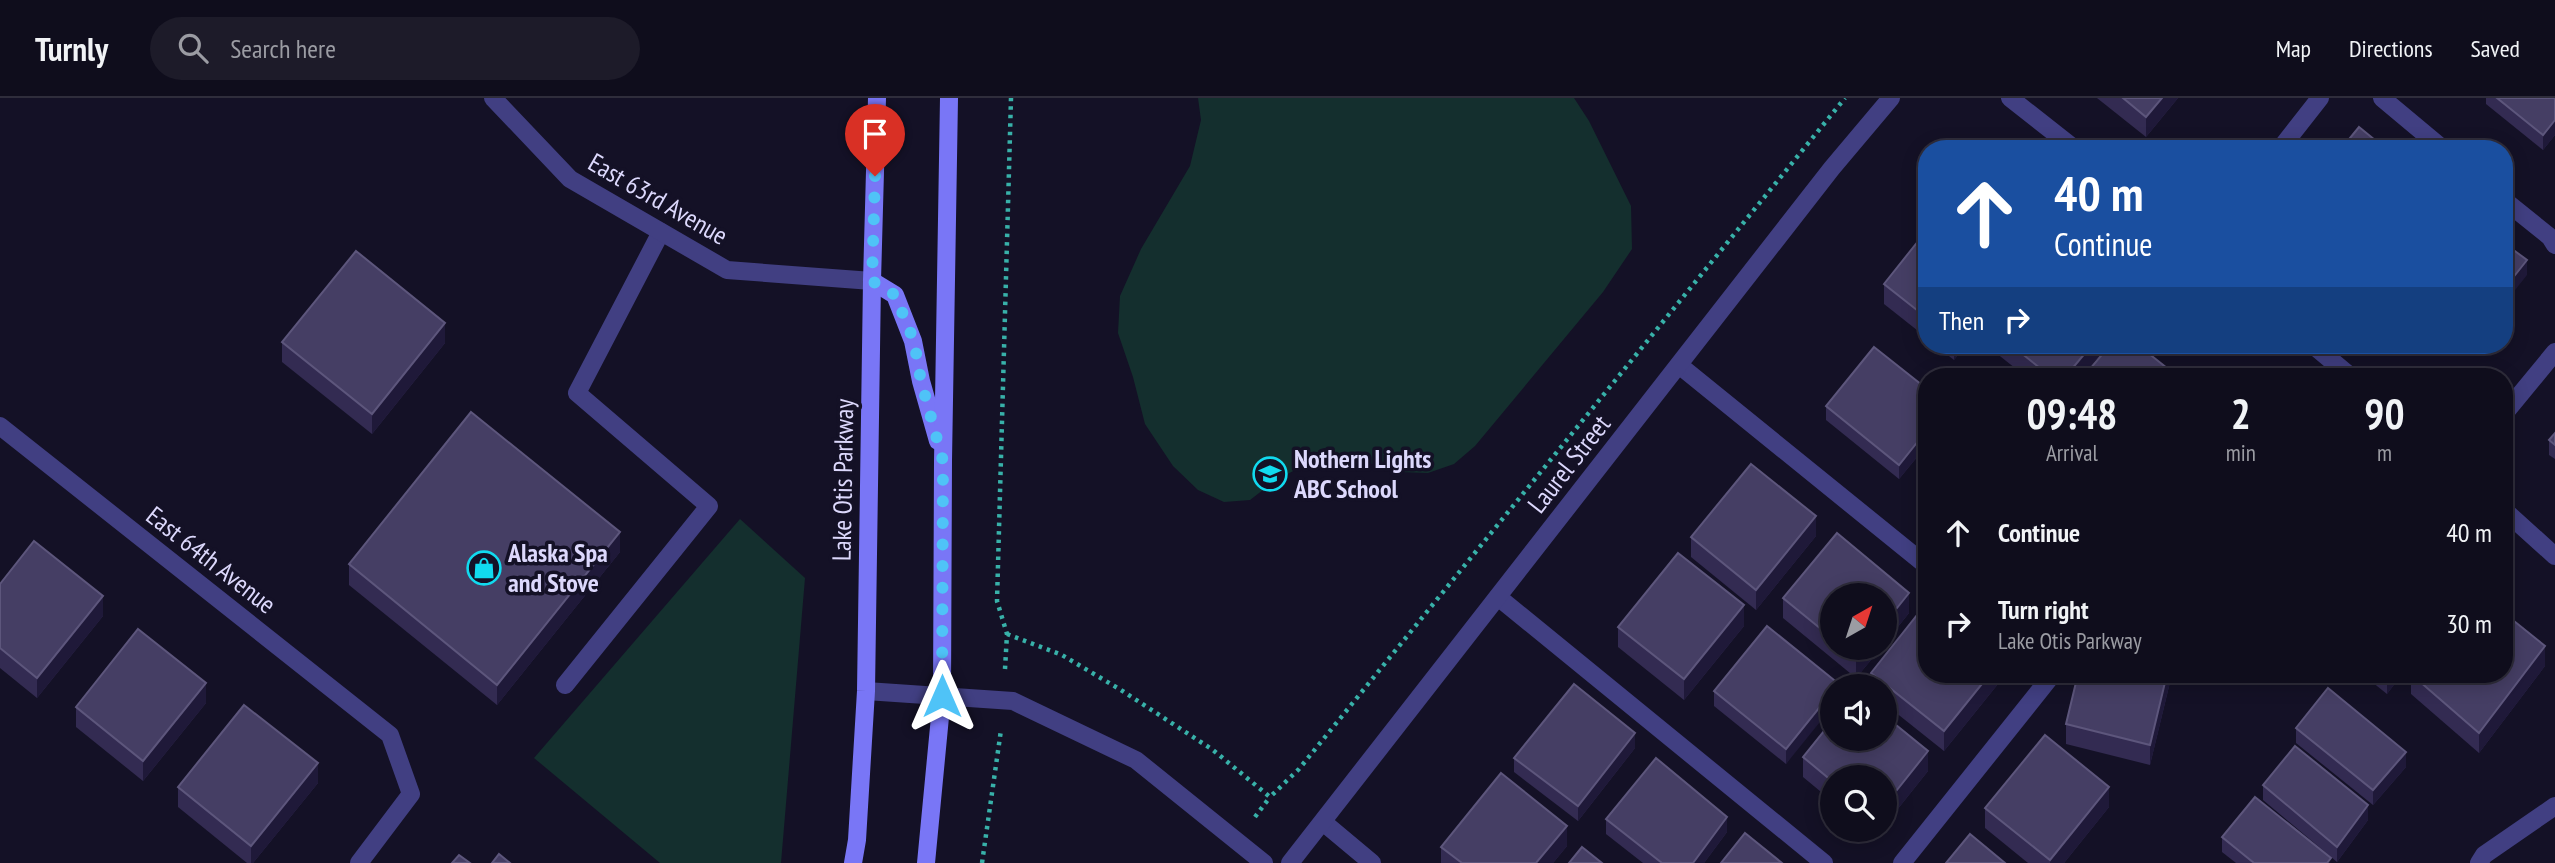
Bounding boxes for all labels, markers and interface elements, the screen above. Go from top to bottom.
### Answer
search box [150,17,640,80]
text: Turnly [35,27,108,70]
icon: search [174,29,212,67]
text: Search here [230,32,336,65]
text: Map [2276,33,2311,64]
text: Directions [2349,33,2433,64]
text: Saved [2471,33,2520,64]
pin [845,104,905,176]
icon: arrive [856,115,894,153]
street label: East 63rd Avenue [583,145,734,252]
text: 40 m [2054,161,2143,225]
icon: ahead [1939,168,2030,259]
text: Continue [2054,223,2153,265]
icon: right [1998,301,2036,339]
text: Then [1939,304,1984,337]
text: 09:48 [2026,386,2117,441]
text: 2 [2231,386,2251,441]
text: 90 [2364,386,2404,441]
street label: Lake Otis Parkway [825,398,860,561]
street label: Laurel Street [1520,408,1617,519]
text: Arrival [2046,438,2098,467]
text: min [2226,438,2256,467]
text: m [2377,438,2392,467]
place label: Nothern Lights ABC School [1293,442,1431,505]
school or university icon: Nothern Lights ABC School [1251,455,1289,493]
street label: East 64th Avenue [140,499,283,620]
icon: ahead [1939,514,1977,552]
text: Continue [1998,516,2080,549]
text: 40 m [2446,516,2492,549]
place label: Alaska Spa and Stove [507,536,608,599]
shop icon: Alaska Spa and Stove [465,549,503,587]
north arrow [1820,583,1897,660]
map controls [1820,583,1897,842]
text: Turn right [1998,593,2089,626]
icon: right [1939,605,1977,643]
text: 30 m [2446,607,2492,640]
text: Lake Otis Parkway [1998,626,2142,655]
position arrow [905,659,979,733]
button: sound [1820,674,1897,751]
button: search [1820,765,1897,842]

